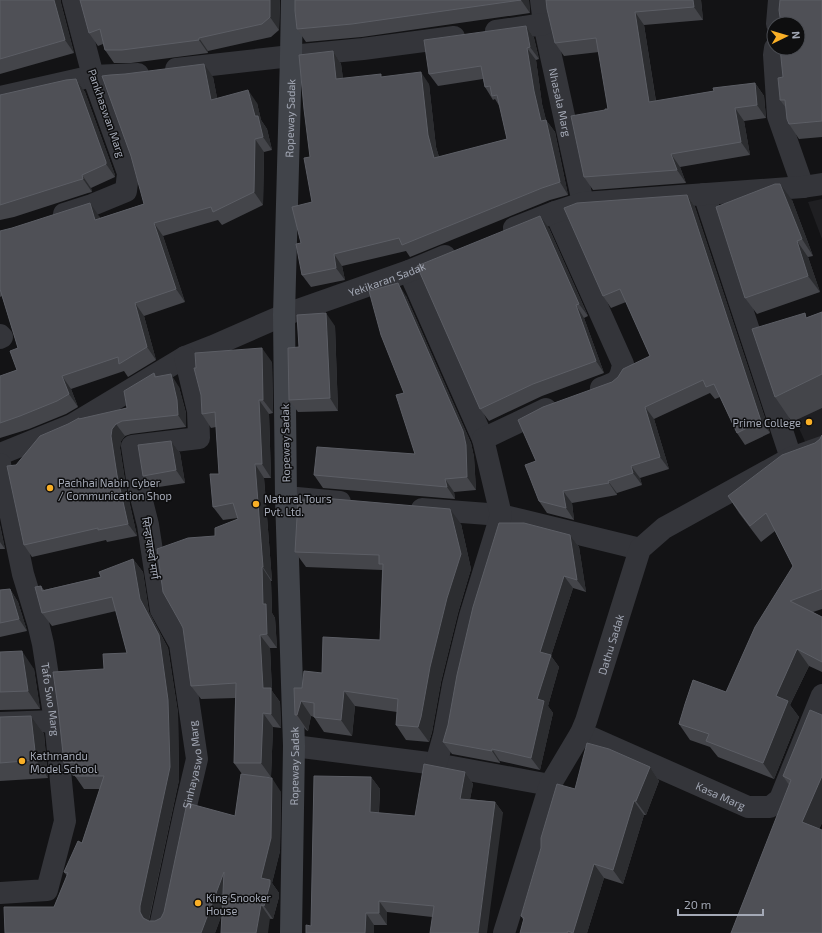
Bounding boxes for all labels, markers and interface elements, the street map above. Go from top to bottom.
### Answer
north arrow [766,16,806,56]
text: N [790,31,803,40]
street label: Nhasala Marg [547,66,575,137]
street label: Pankhaswan Marg [86,67,128,159]
street label: Ropeway Sadak [282,78,297,158]
street label: Yekikaran Sadak [346,258,427,298]
street label: Ropeway Sadak [278,403,292,482]
place label: Prime College [732,416,801,429]
marker: Prime College [804,417,814,427]
place label: Pachhai Nabin Cyber / Communication Shop [58,476,172,502]
marker: Pachhai Nabin Cyber / Communication Shop [45,483,55,493]
place label: Natural Tours Pvt. Ltd. [264,492,332,518]
marker: Natural Tours Pvt. Ltd. [251,499,261,509]
street label: सिन्हायास्वो मार्ग [140,516,162,581]
street label: Dathu Sadak [594,612,626,676]
street label: Tafo Swo Marg [39,661,63,737]
street label: Sinhayaswo Marg [179,720,204,810]
street label: Ropeway Sadak [287,726,301,805]
place label: Kathmandu Model School [30,749,98,775]
marker: Kathmandu Model School [17,756,27,766]
street label: Kasa Marg [694,778,748,812]
place label: King Snooker House [206,891,272,917]
scale bar [678,891,763,917]
text: 20 m [684,897,711,911]
marker: King Snooker House [193,898,203,908]

